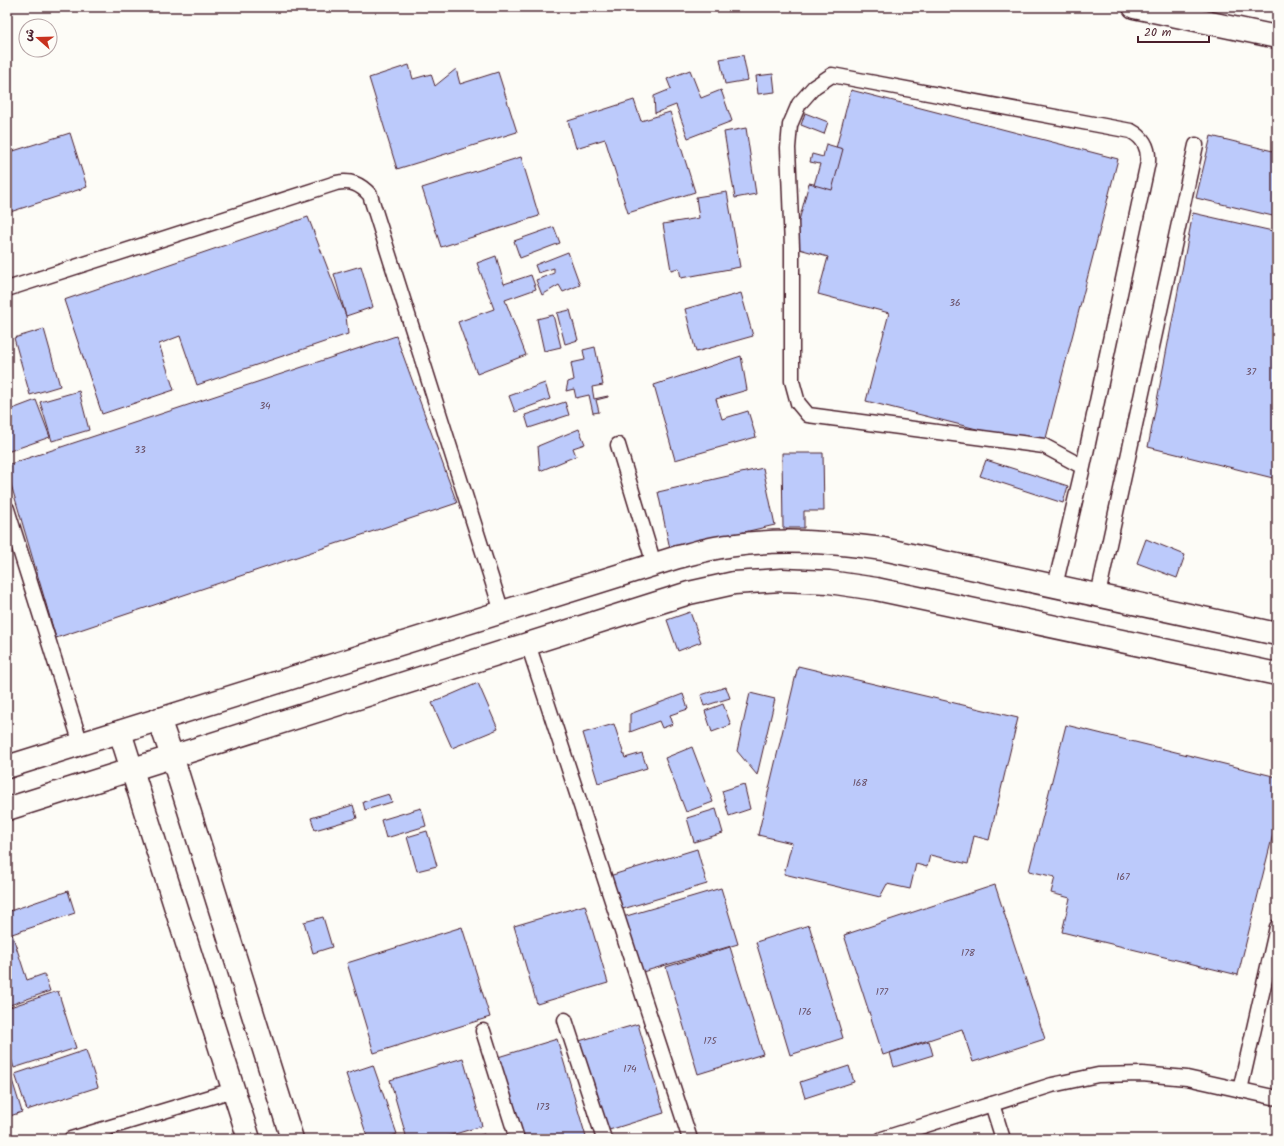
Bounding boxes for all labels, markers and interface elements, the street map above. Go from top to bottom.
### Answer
north arrow [18,18,58,58]
scale bar [1138,18,1209,44]
text: 20 m [1144,23,1172,42]
text: ش [19,26,40,44]
house number: 36 [949,295,961,311]
house number: 37 [1246,364,1257,380]
house number: 34 [259,398,271,414]
house number: 33 [134,442,146,458]
house number: 168 [853,775,868,791]
house number: 167 [1116,869,1130,885]
house number: 178 [961,945,976,961]
house number: 177 [876,984,889,1000]
house number: 176 [798,1004,812,1020]
house number: 175 [703,1033,717,1049]
house number: 174 [623,1061,637,1077]
house number: 173 [536,1099,550,1115]

